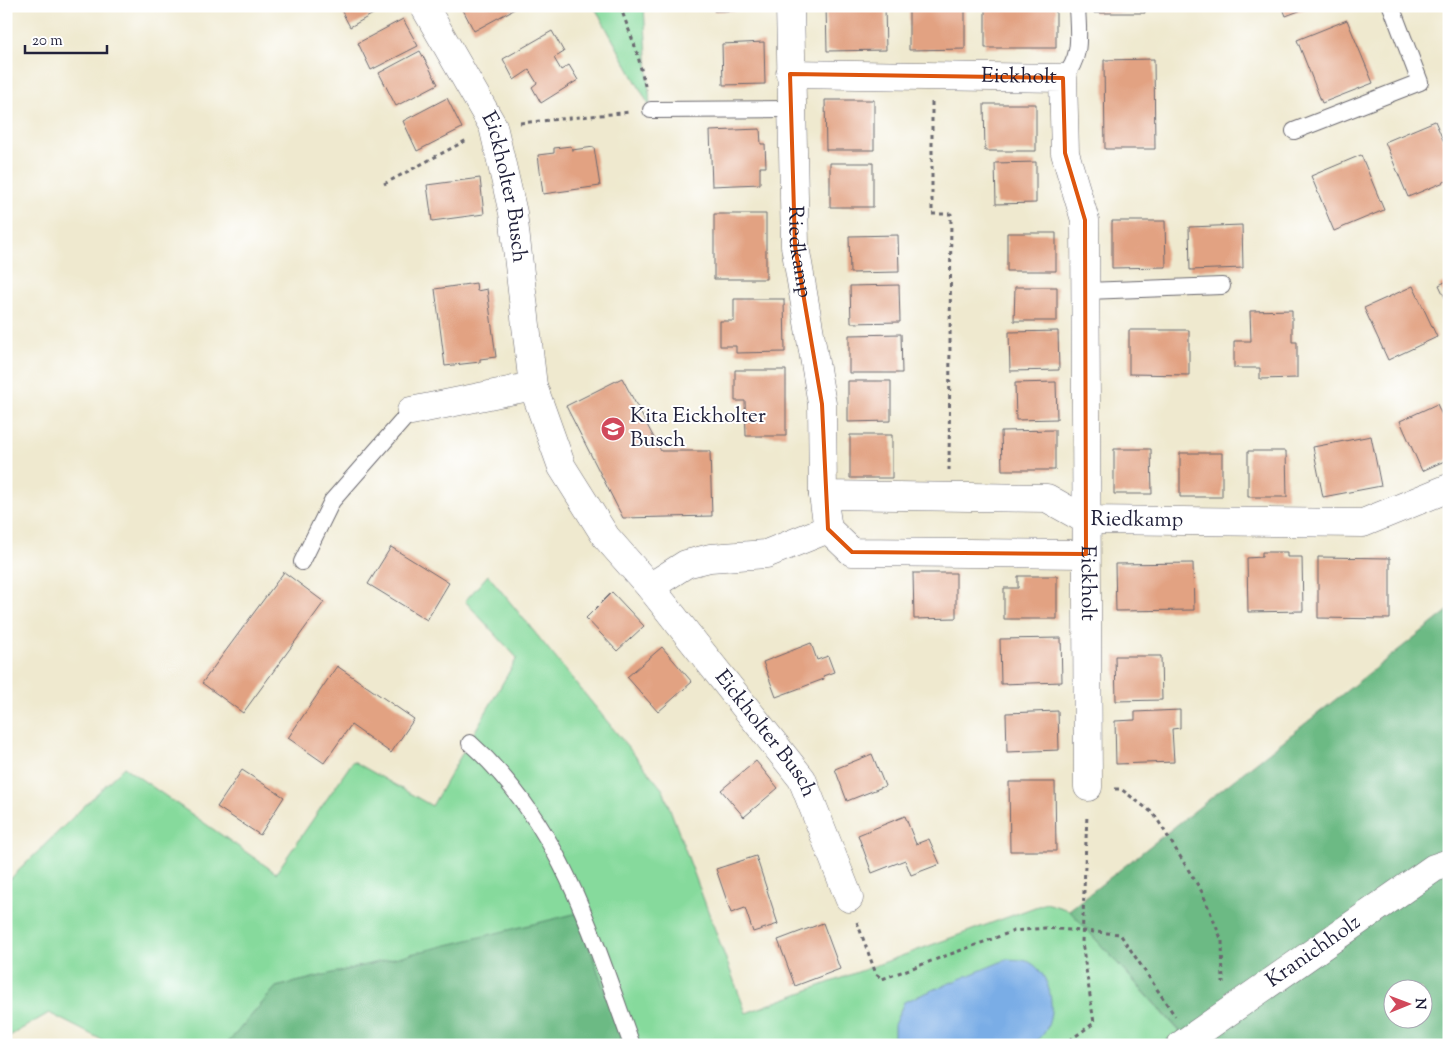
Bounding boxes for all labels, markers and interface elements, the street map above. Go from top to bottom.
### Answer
scale bar [25,22,108,54]
text: 20 m [32,31,63,52]
street label: Eickholt [981,62,1057,93]
street label: Eickholter Busch [473,106,534,264]
street label: Riedkamp [779,205,819,300]
place label: Kita Eickholter Busch [630,402,766,456]
school or university icon: Kita Eickholter Busch [600,416,626,442]
street label: Riedkamp [1090,505,1183,536]
street label: Eickholt [1072,545,1102,621]
street label: Eickholter Busch [707,664,823,802]
street label: Kranichholz [1260,908,1367,996]
north arrow [1382,978,1432,1028]
text: N [1409,998,1429,1010]

